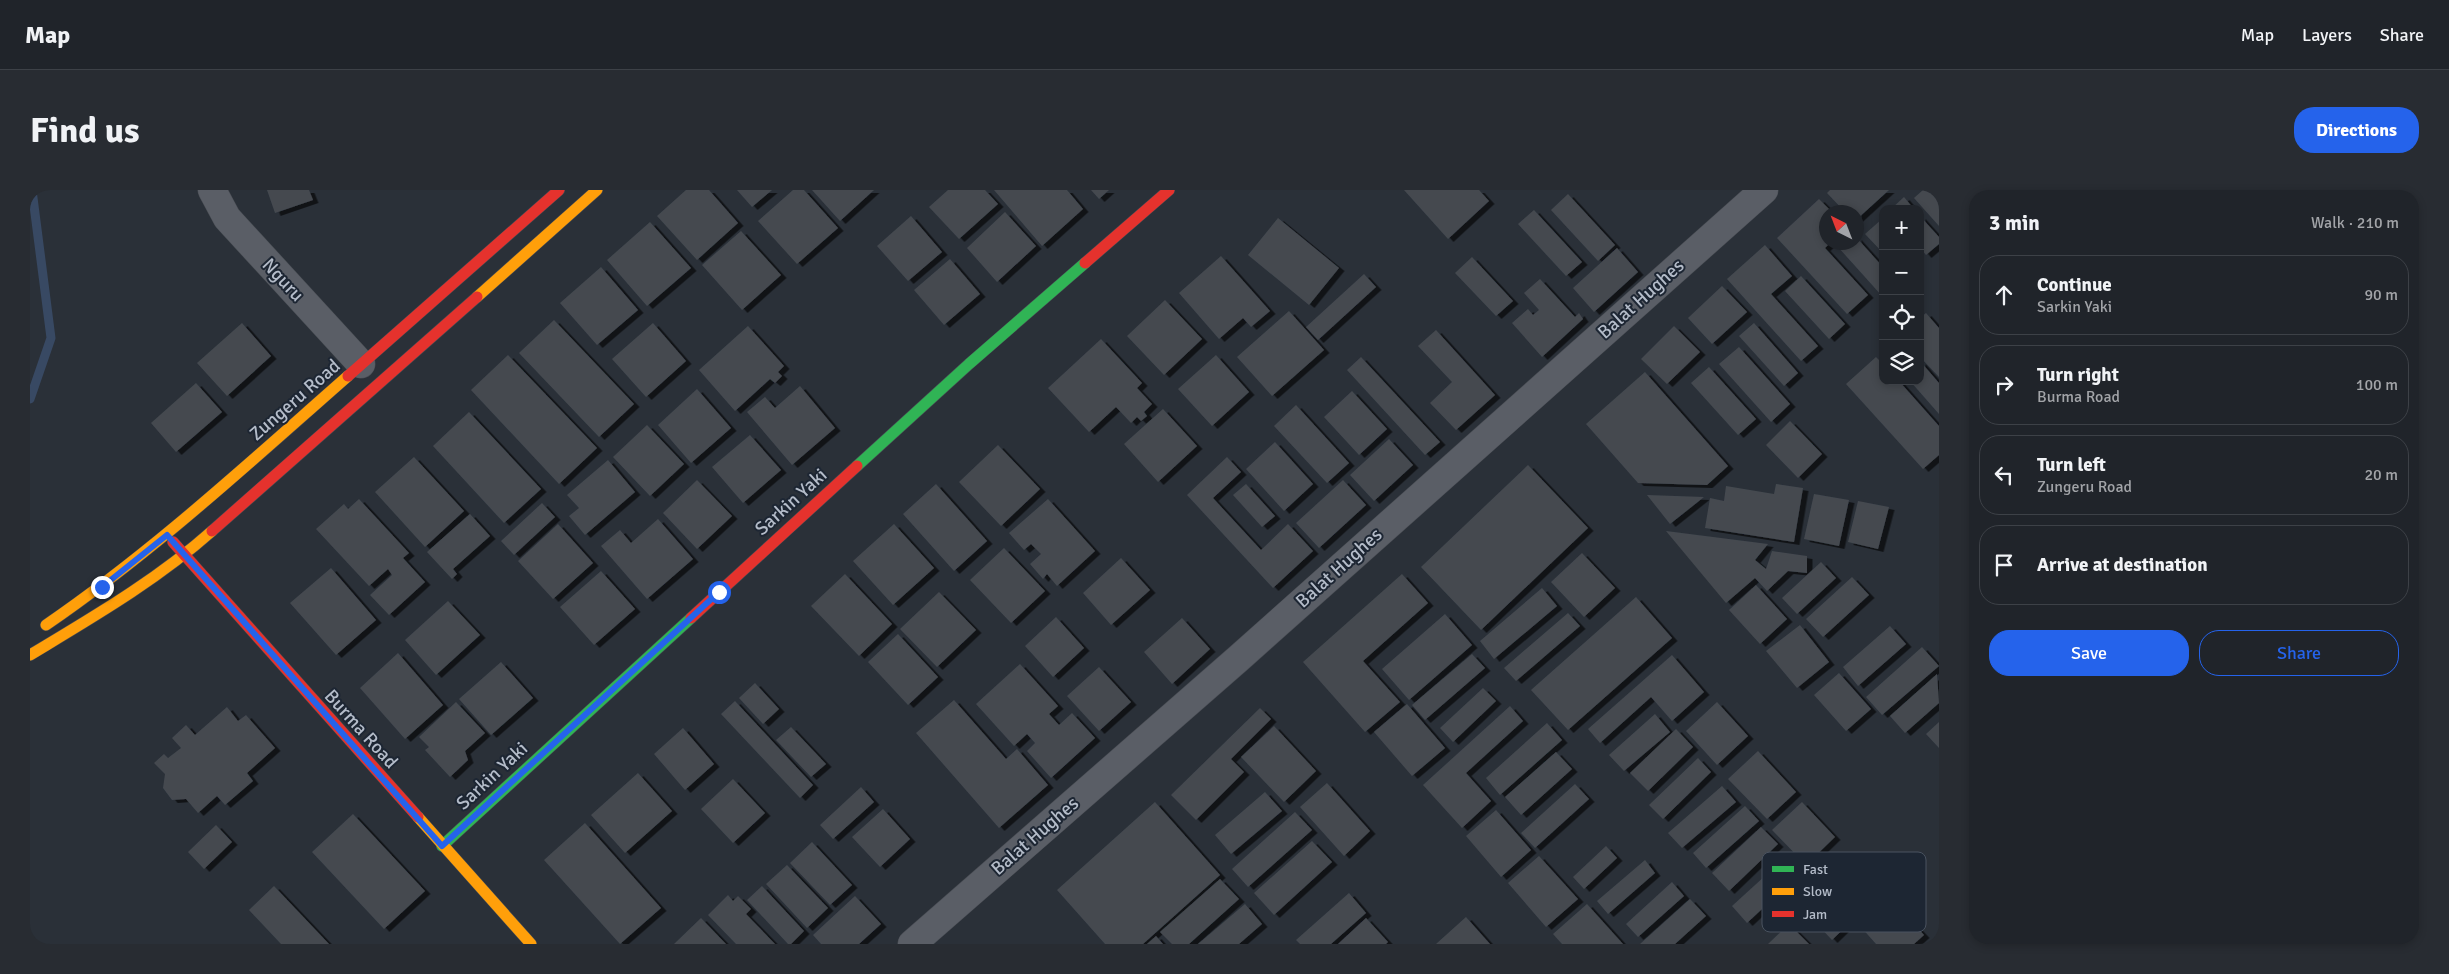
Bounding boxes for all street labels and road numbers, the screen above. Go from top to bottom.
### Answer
street label: Nguru [257,253,309,307]
street label: Balat Hughes [1593,254,1689,344]
street label: Zungeru Road [245,354,345,446]
street label: Sarkin Yaki [750,463,832,541]
street label: Balat Hughes [1291,523,1387,613]
street label: Burma Road [319,684,403,774]
street label: Sarkin Yaki [451,737,533,815]
street label: Balat Hughes [986,791,1084,881]

